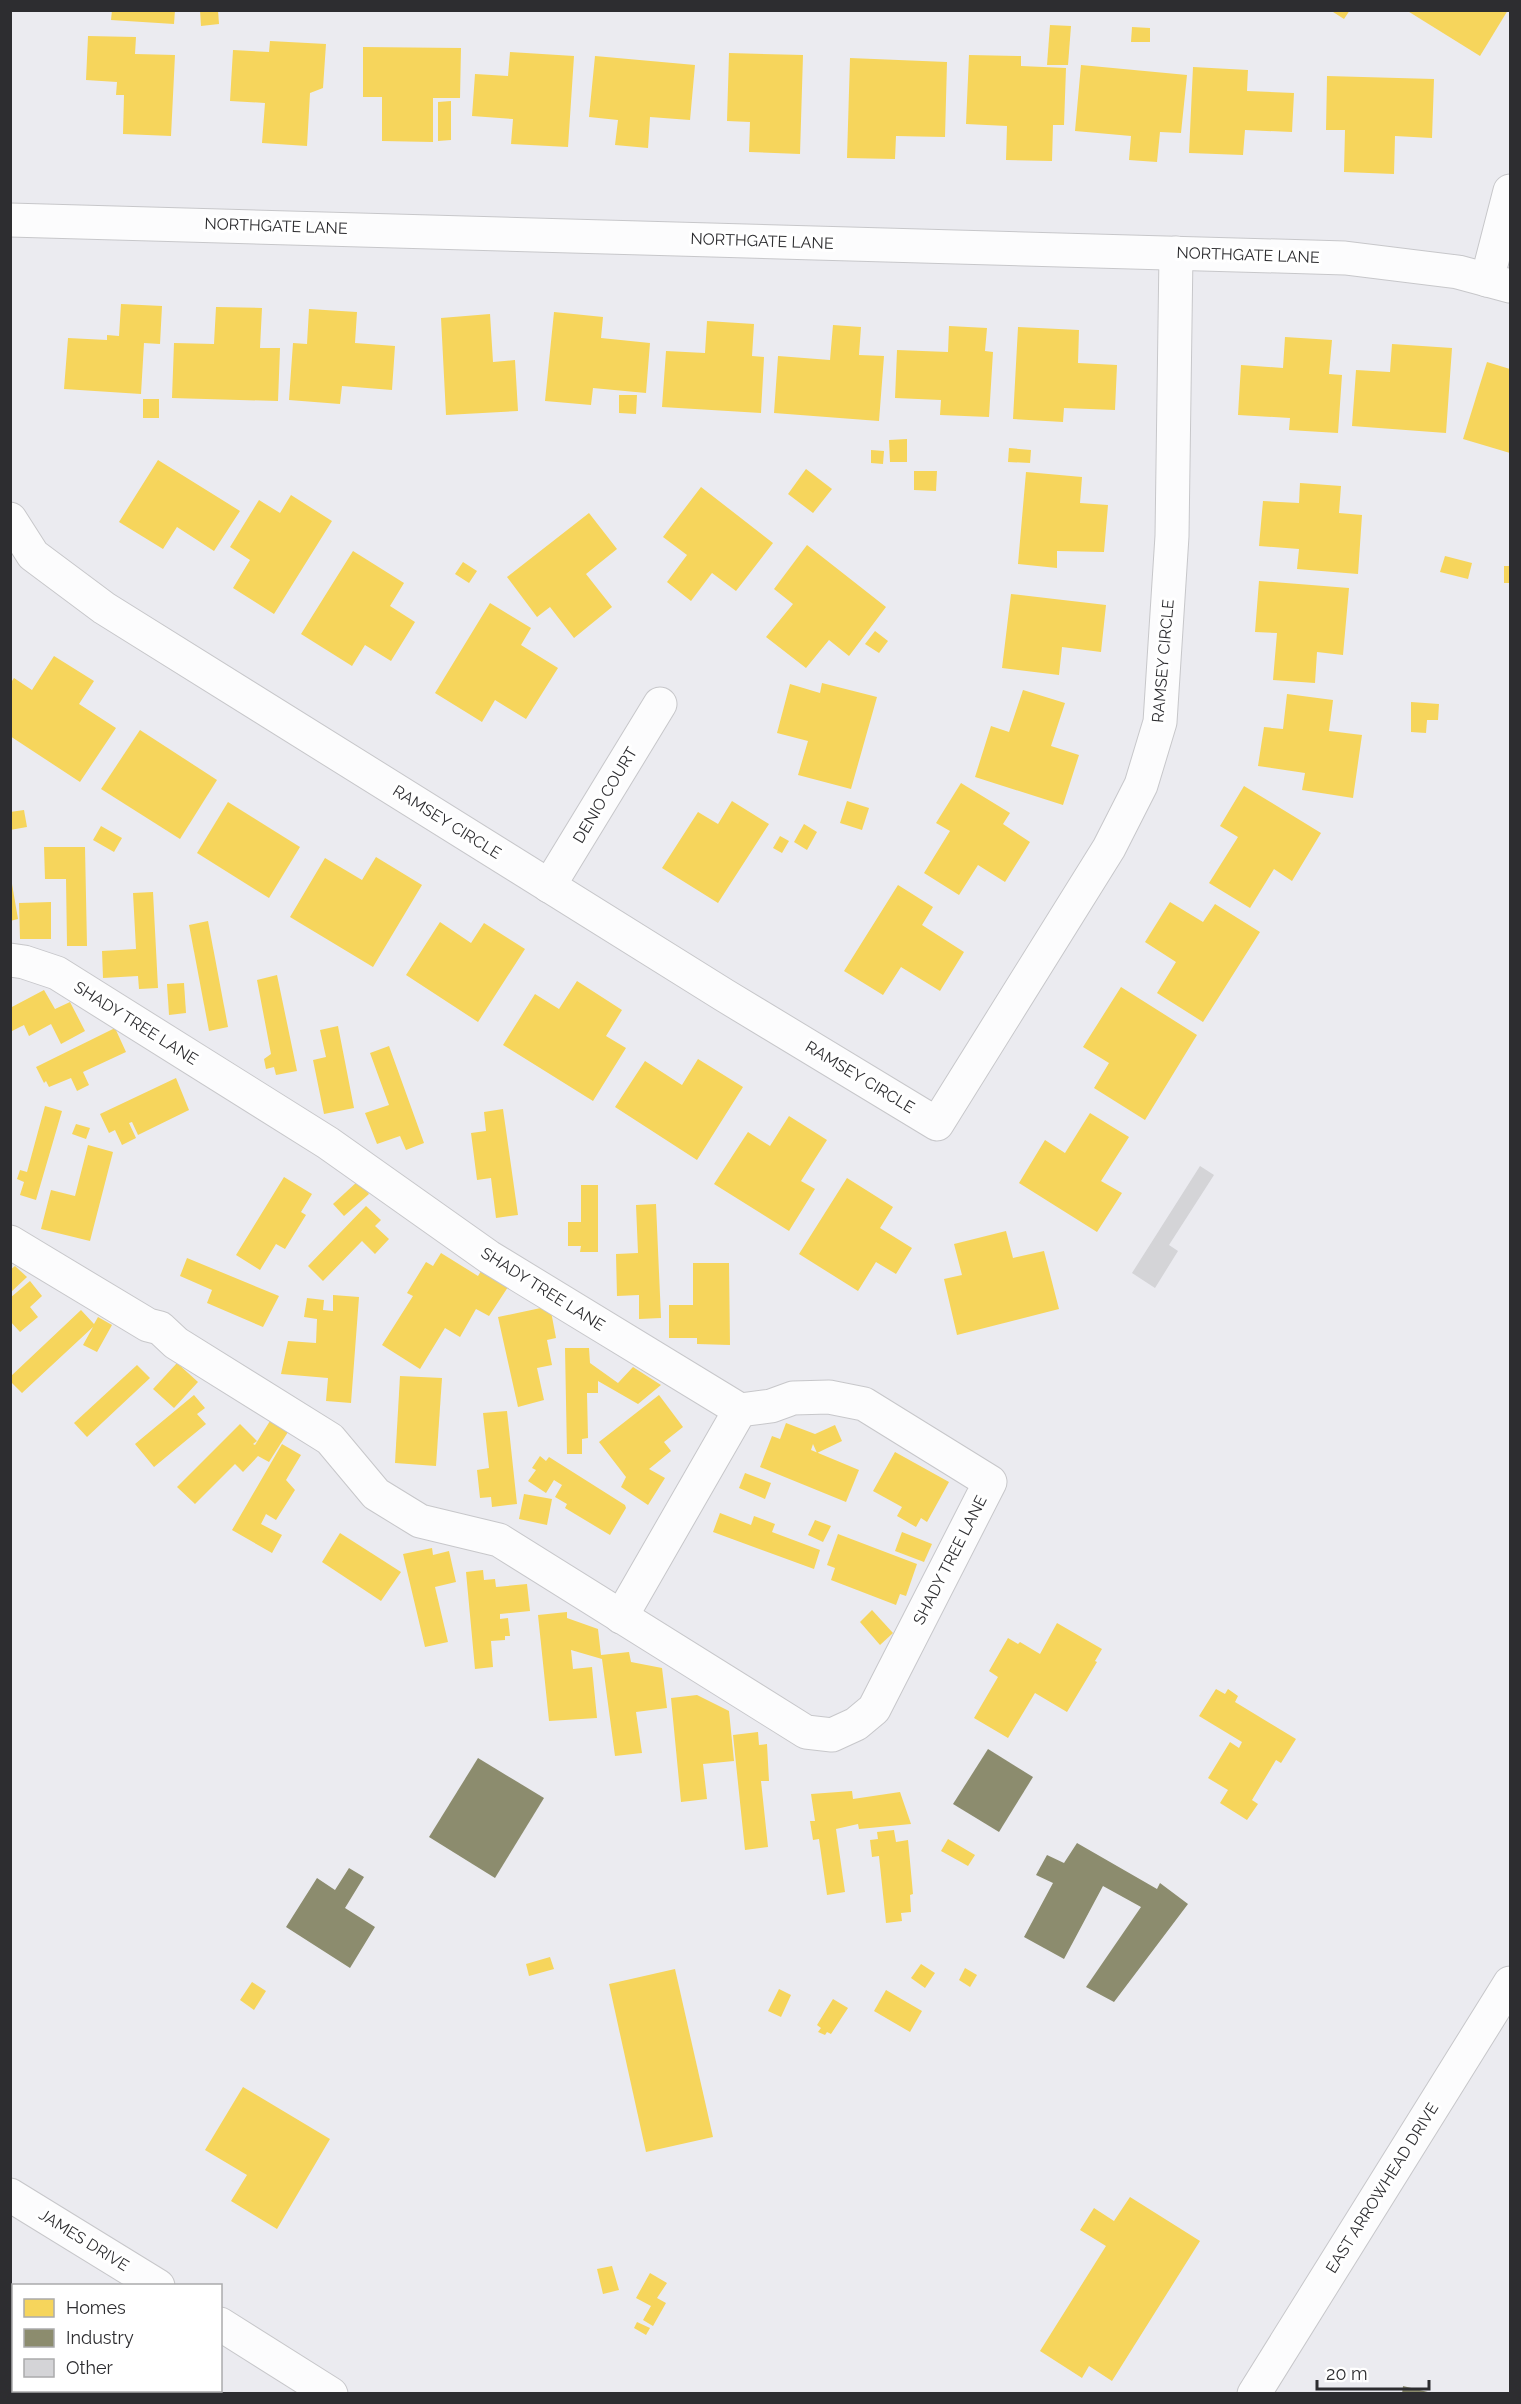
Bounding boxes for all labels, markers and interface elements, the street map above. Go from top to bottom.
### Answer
street label: NORTHGATE LANE [204,214,348,238]
street label: NORTHGATE LANE [690,229,834,253]
street label: NORTHGATE LANE [1176,243,1320,267]
street label: RAMSEY CIRCLE [1148,598,1178,724]
street label: DENIO COURT [569,743,641,846]
street label: RAMSEY CIRCLE [389,781,505,863]
street label: SHADY TREE LANE [71,977,202,1069]
street label: RAMSEY CIRCLE [802,1037,918,1117]
street label: SHADY TREE LANE [478,1243,609,1335]
street label: SHADY TREE LANE [909,1492,991,1628]
street label: EAST ARROWHEAD DRIVE [1322,2099,1442,2277]
street label: JAMES DRIVE [36,2205,133,2275]
legend [12,2284,222,2392]
text: Homes [66,2297,126,2318]
text: Industry [66,2327,134,2348]
scale bar [1317,2353,1430,2391]
text: Other [66,2357,114,2378]
text: 20 m [1326,2363,1368,2384]

